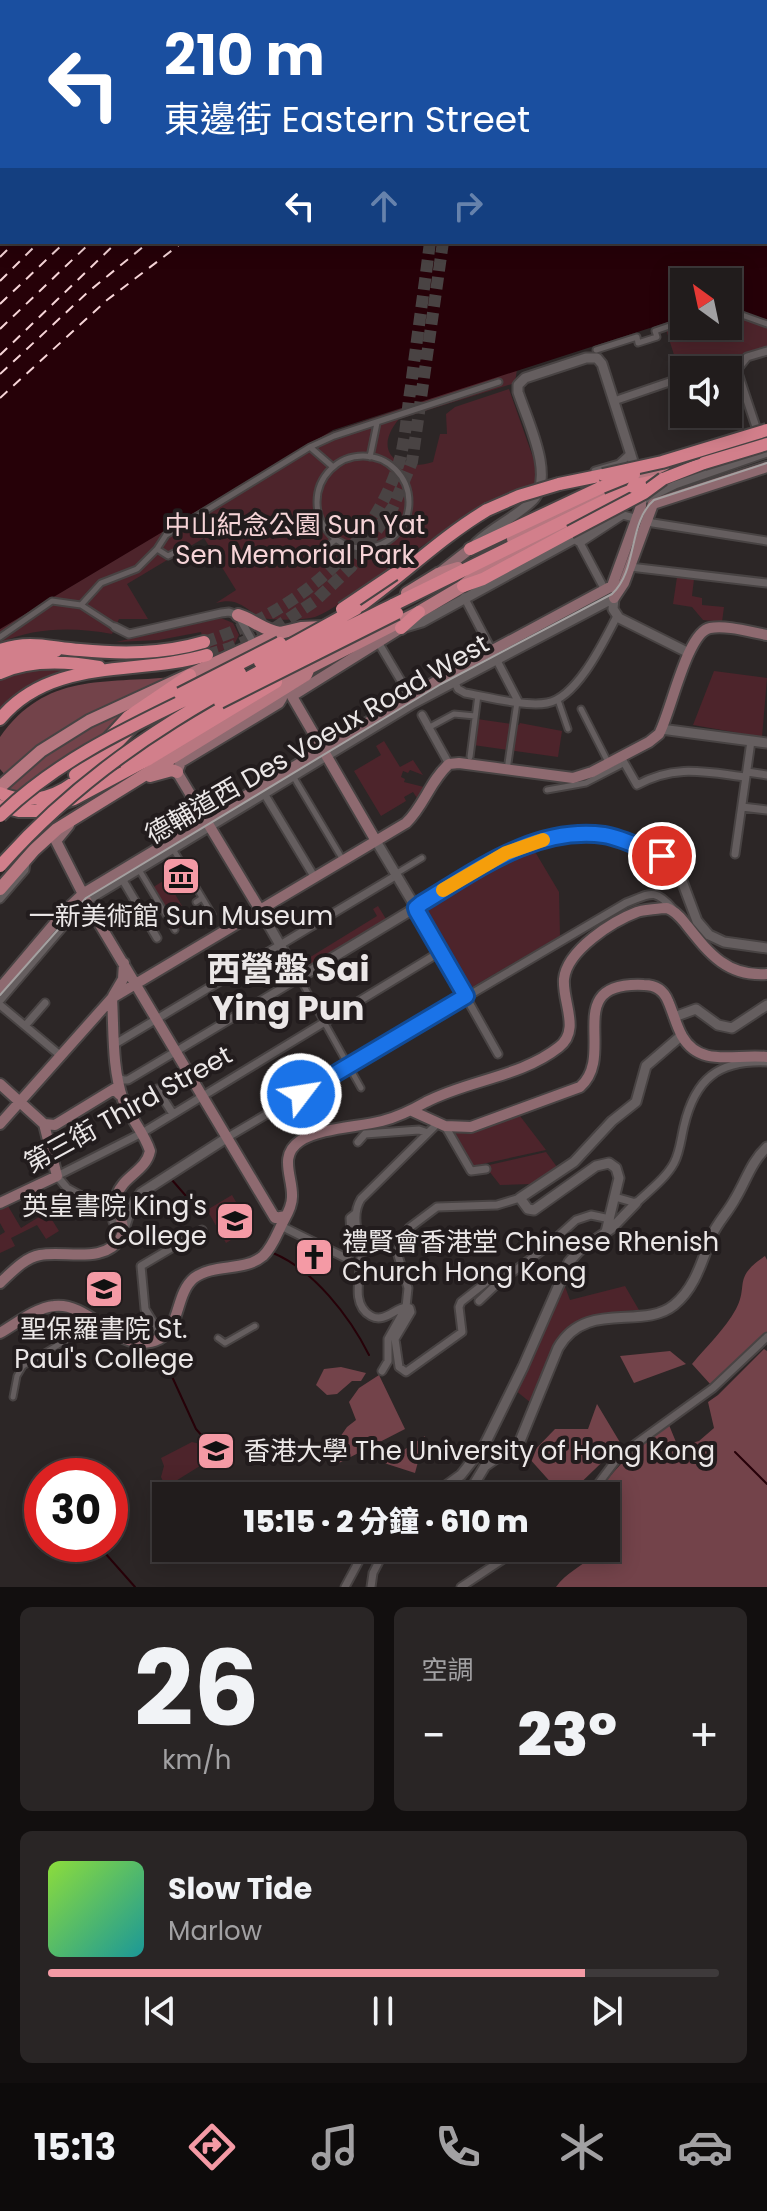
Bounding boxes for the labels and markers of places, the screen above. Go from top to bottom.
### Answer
pin [628,822,696,890]
museum icon: 一新美術館 Sun Museum [160,855,202,897]
place label: 一新美術館 Sun Museum [29,898,333,934]
place label: 英皇書院 King's College [22,1188,207,1254]
school or university icon: 英皇書院 King's College [214,1200,256,1242]
place label: 禮賢會香港堂 Chinese Rhenish Church Hong Kong [342,1224,719,1290]
church icon: 禮賢會香港堂 Chinese Rhenish Church Hong Kong [293,1236,335,1278]
school or university icon: 聖保羅書院 St. Paul's College [83,1268,125,1310]
place label: 聖保羅書院 St. Paul's College [14,1311,194,1377]
school or university icon: 香港大學 The University of Hong Kong [195,1430,237,1472]
place label: 香港大學 The University of Hong Kong [244,1433,715,1469]

